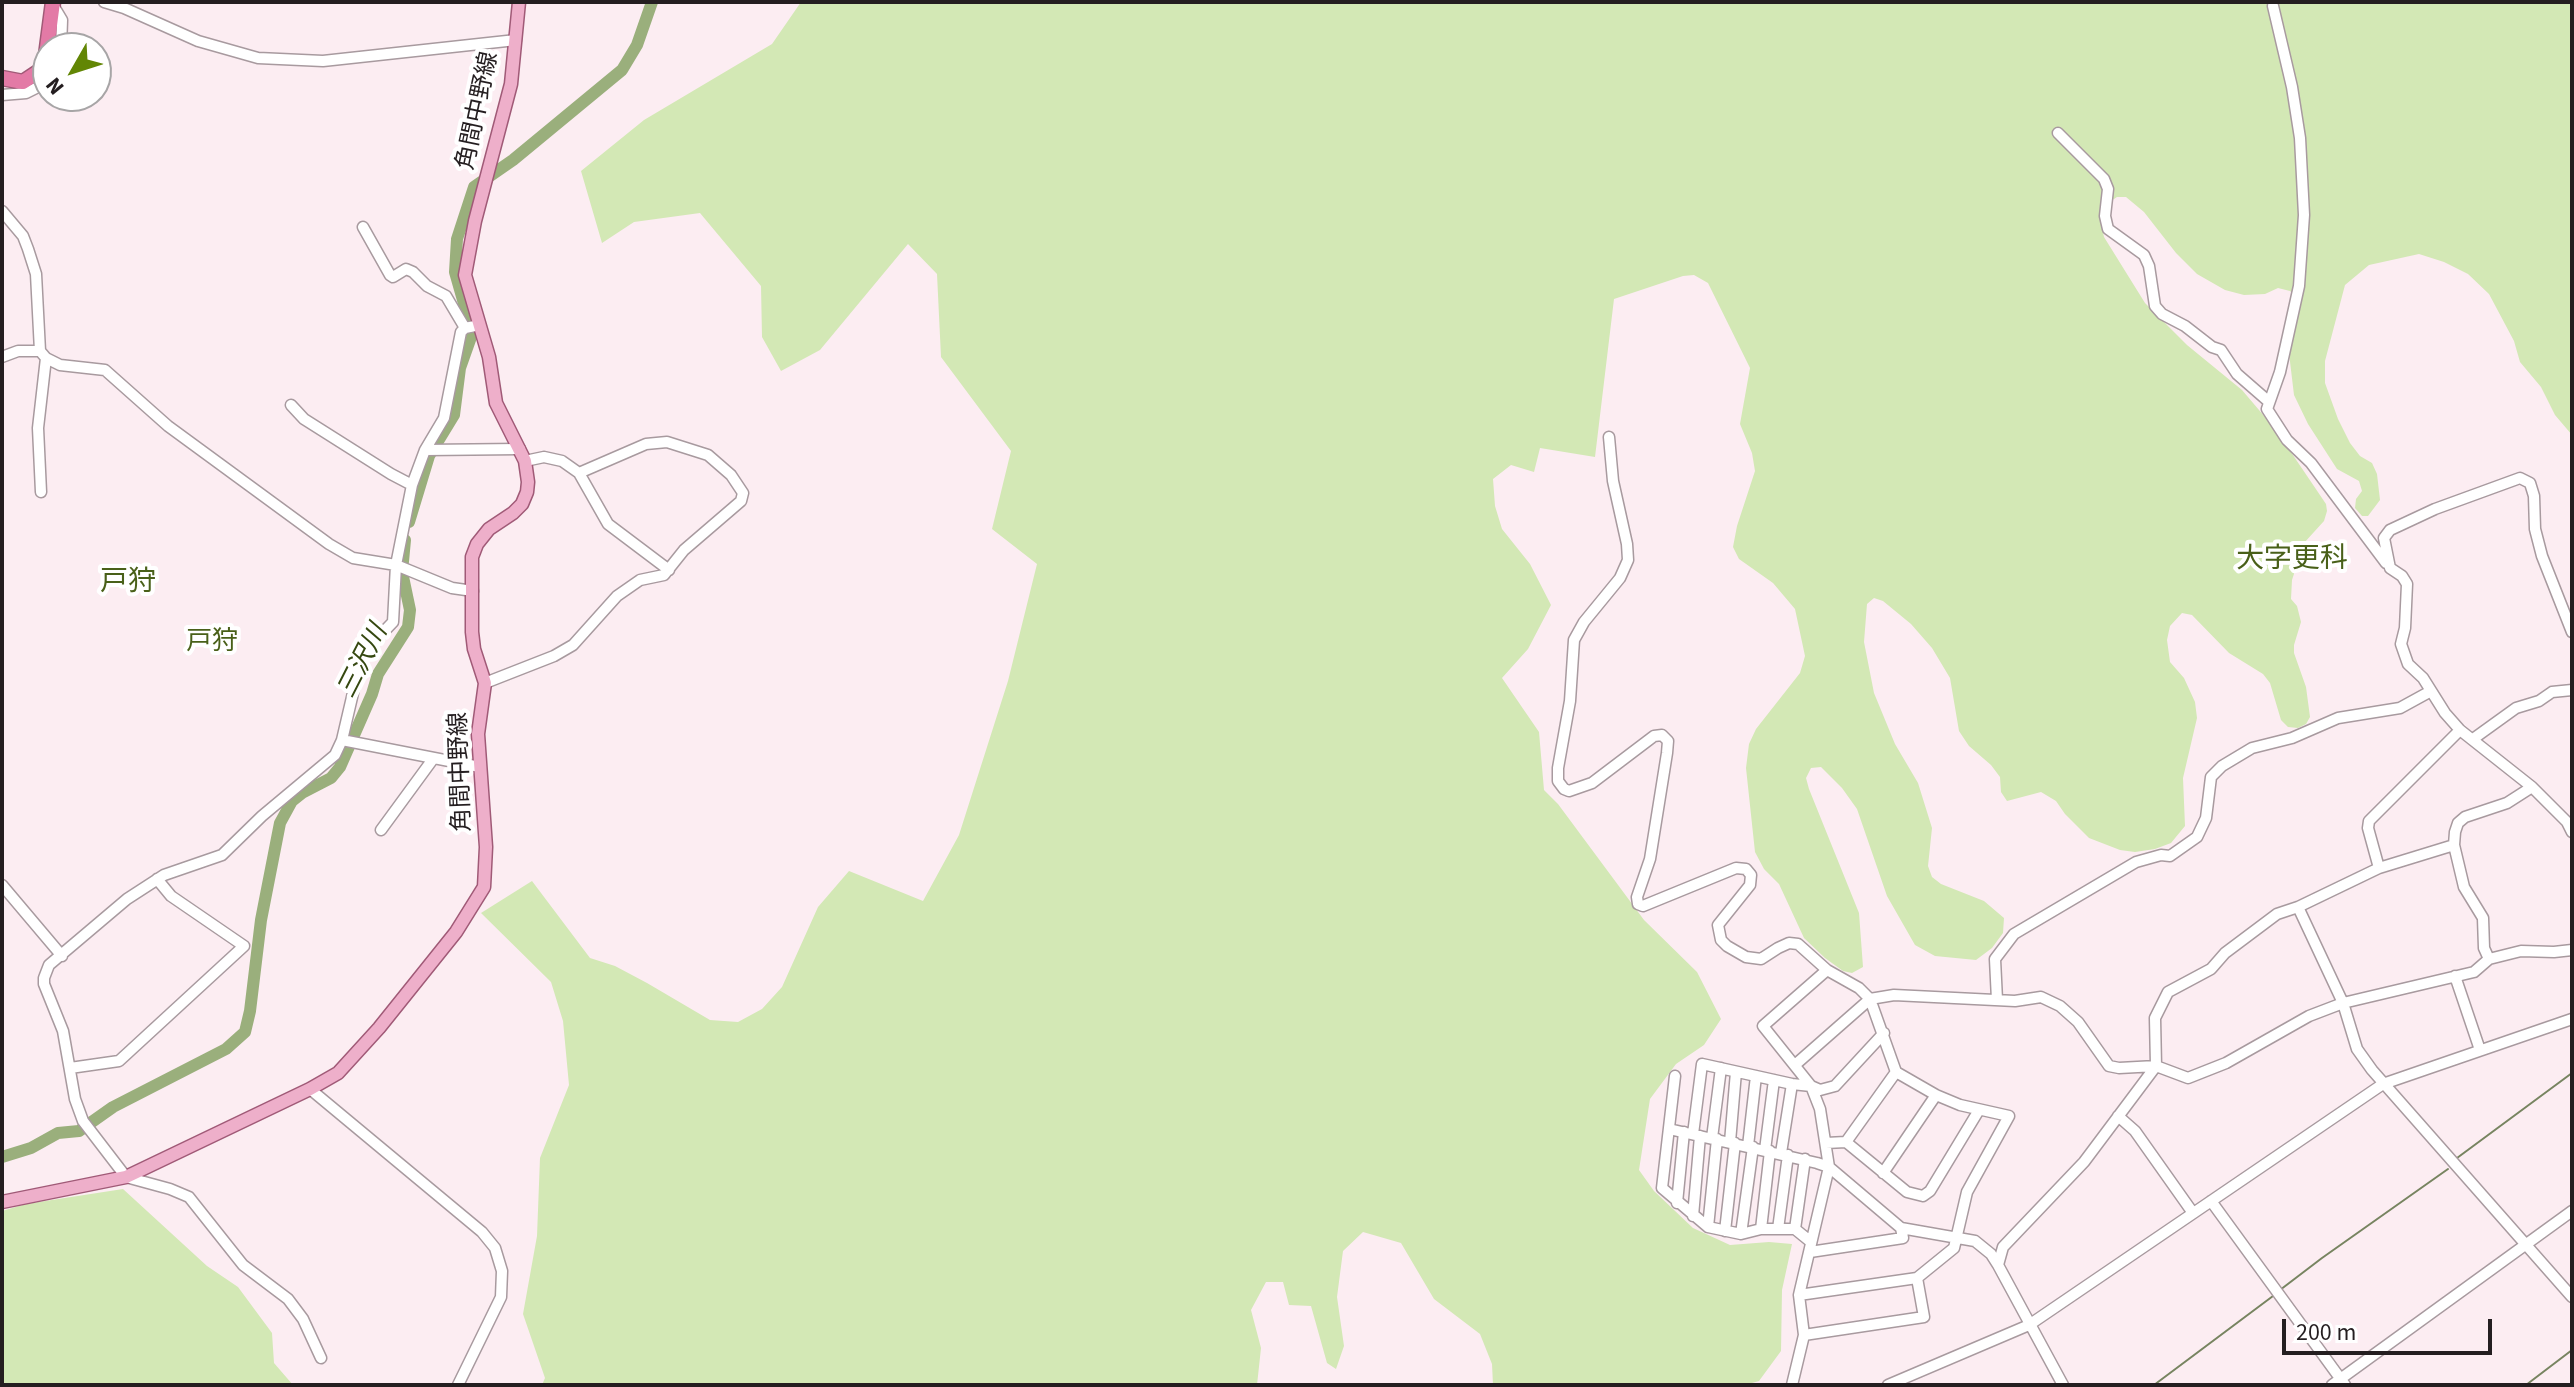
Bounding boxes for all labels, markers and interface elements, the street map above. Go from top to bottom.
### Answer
north arrow [32,32,112,112]
street label: 角間中野線 [452,49,506,173]
text: N [38,70,72,102]
district label: 大字更科 [2236,544,2348,578]
district label: 戸狩 [100,567,156,601]
water label: 三沢川 [332,620,396,704]
district label: 戸狩 [186,627,238,659]
street label: 角間中野線 [446,712,478,832]
scale bar [2286,1303,2496,1353]
text: 200 m [2296,1315,2356,1350]

